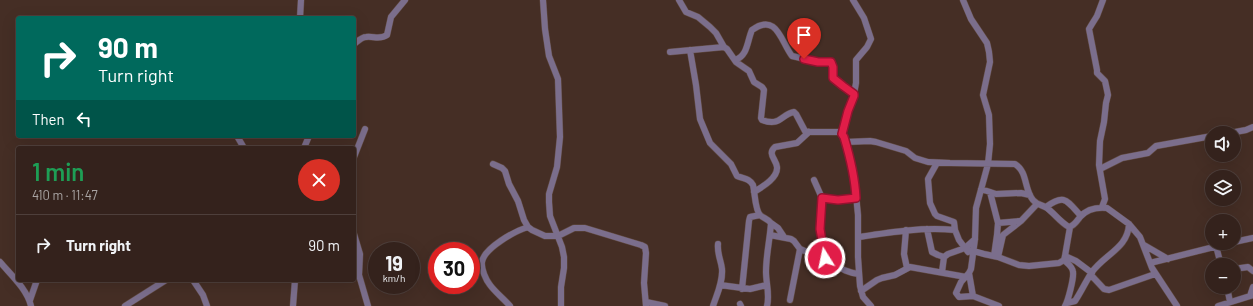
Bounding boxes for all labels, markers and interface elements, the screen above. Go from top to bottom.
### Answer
pin [787,18,821,59]
icon: arrive [793,24,815,46]
text: 90 m [98,30,158,64]
icon: right [32,32,84,84]
text: Turn right [98,64,174,86]
icon: left [73,108,95,130]
text: Then [32,110,65,128]
map controls [1205,126,1241,294]
button: sound [1205,126,1241,162]
text: 1 min [32,157,84,186]
button: close [298,159,340,201]
button: layers [1205,170,1241,206]
text: 410 m · 11:47 [32,187,98,203]
button: + [1205,214,1241,250]
icon: right [32,234,54,256]
text: Turn right [66,236,131,254]
text: 90 m [308,236,340,254]
position arrow [804,237,846,279]
speed limit sign: 30 [428,242,480,294]
text: 19 [385,251,403,275]
button: − [1205,258,1241,294]
text: km/h [383,272,405,284]

